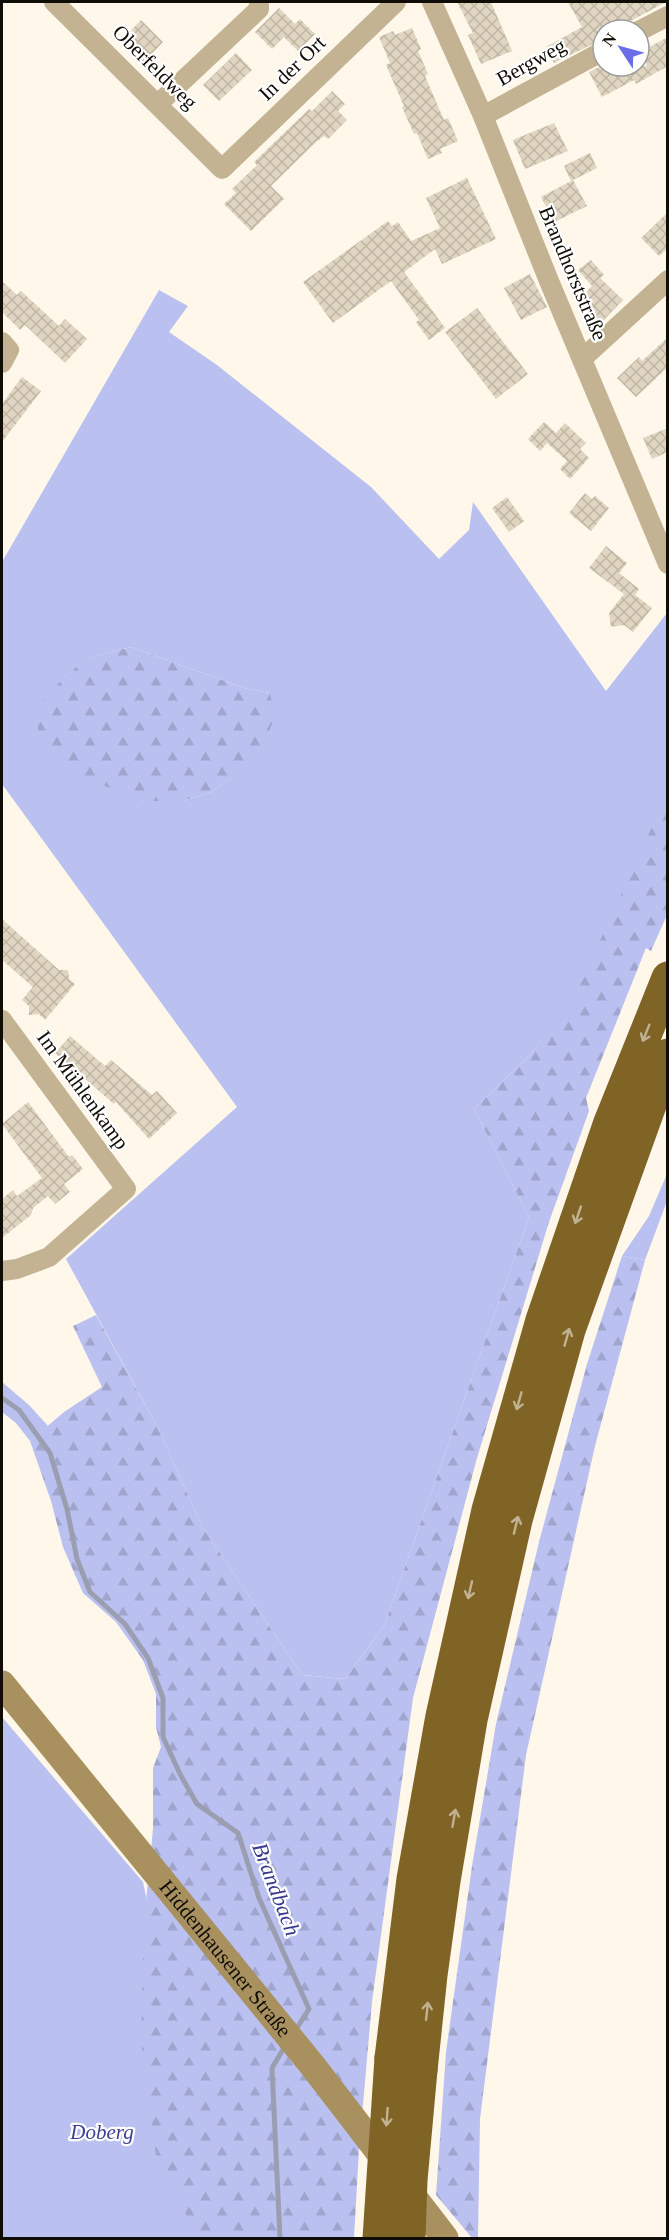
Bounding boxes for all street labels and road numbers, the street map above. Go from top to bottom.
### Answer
street label: Oberfeldweg [108,20,203,115]
street label: In der Ort [254,30,330,105]
street label: Bergweg [492,33,570,91]
street label: Brandhorststraße [534,202,612,344]
street label: Im Mühlenkamp [32,1026,134,1154]
street label: Hiddenhausener Straße [154,1875,296,2042]

